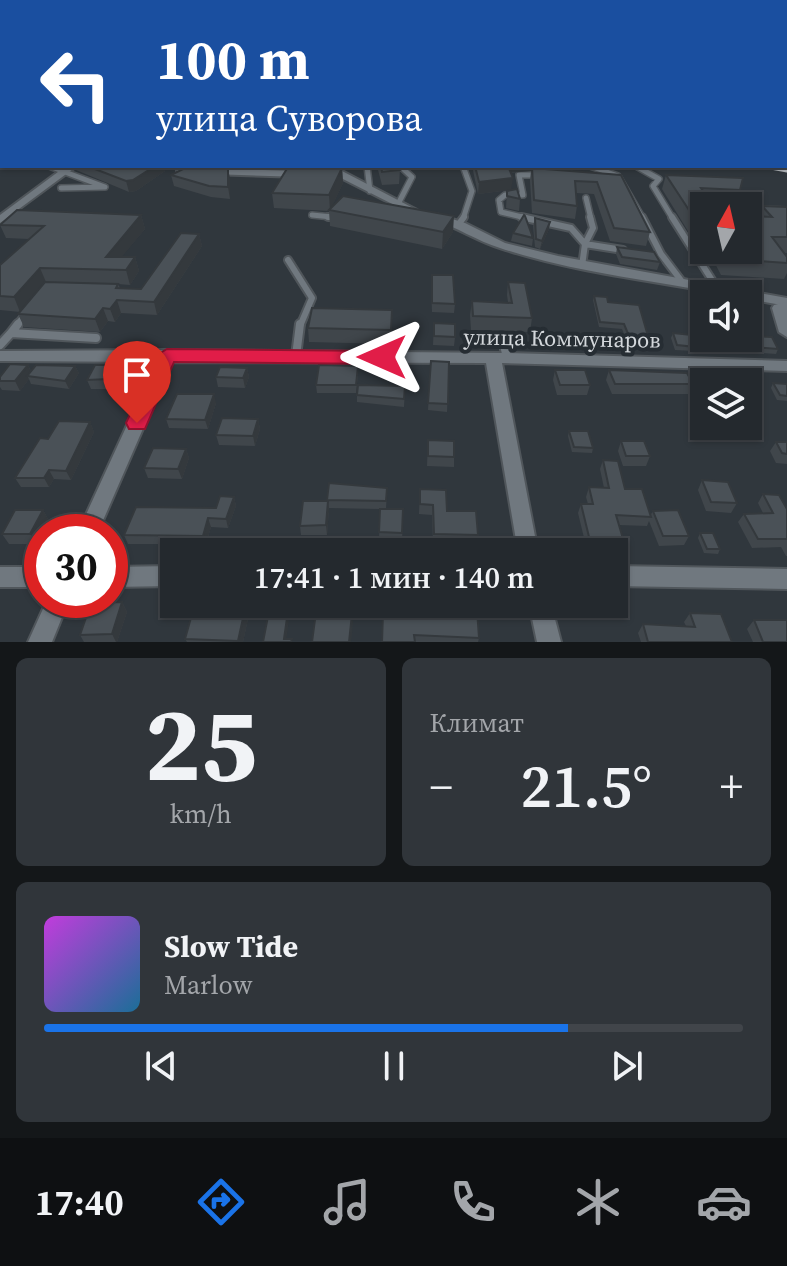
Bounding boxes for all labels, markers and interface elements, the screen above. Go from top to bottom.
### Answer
text: 100 m [156,21,310,98]
icon: left [24,32,128,136]
text: улица Суворова [156,94,423,143]
north arrow [690,192,762,264]
map controls [690,192,762,440]
button: sound [690,280,762,352]
position arrow [340,315,424,399]
street label: улица Коммунаров [463,321,661,355]
pin [103,341,171,423]
icon: arrive [115,353,159,397]
button: layers [690,368,762,440]
speed limit sign: 30 [24,514,128,618]
text: 17:41 · 1 мин · 140 m [254,557,534,598]
text: 25 [144,672,257,815]
text: Климат [430,705,524,741]
text: 21.5° [521,745,652,827]
text: − [430,756,453,817]
text: + [720,756,743,817]
text: km/h [170,796,232,832]
text: Slow Tide [164,926,298,967]
text: Marlow [164,967,253,1003]
icon: previous [139,1044,183,1088]
icon: pause [372,1044,416,1088]
icon: next [605,1044,649,1088]
icon: directions [193,1174,249,1230]
icon: music [319,1174,375,1230]
icon: phone [445,1174,501,1230]
icon: climate [570,1174,626,1230]
icon: car [696,1174,752,1230]
text: 17:40 [35,1178,124,1227]

